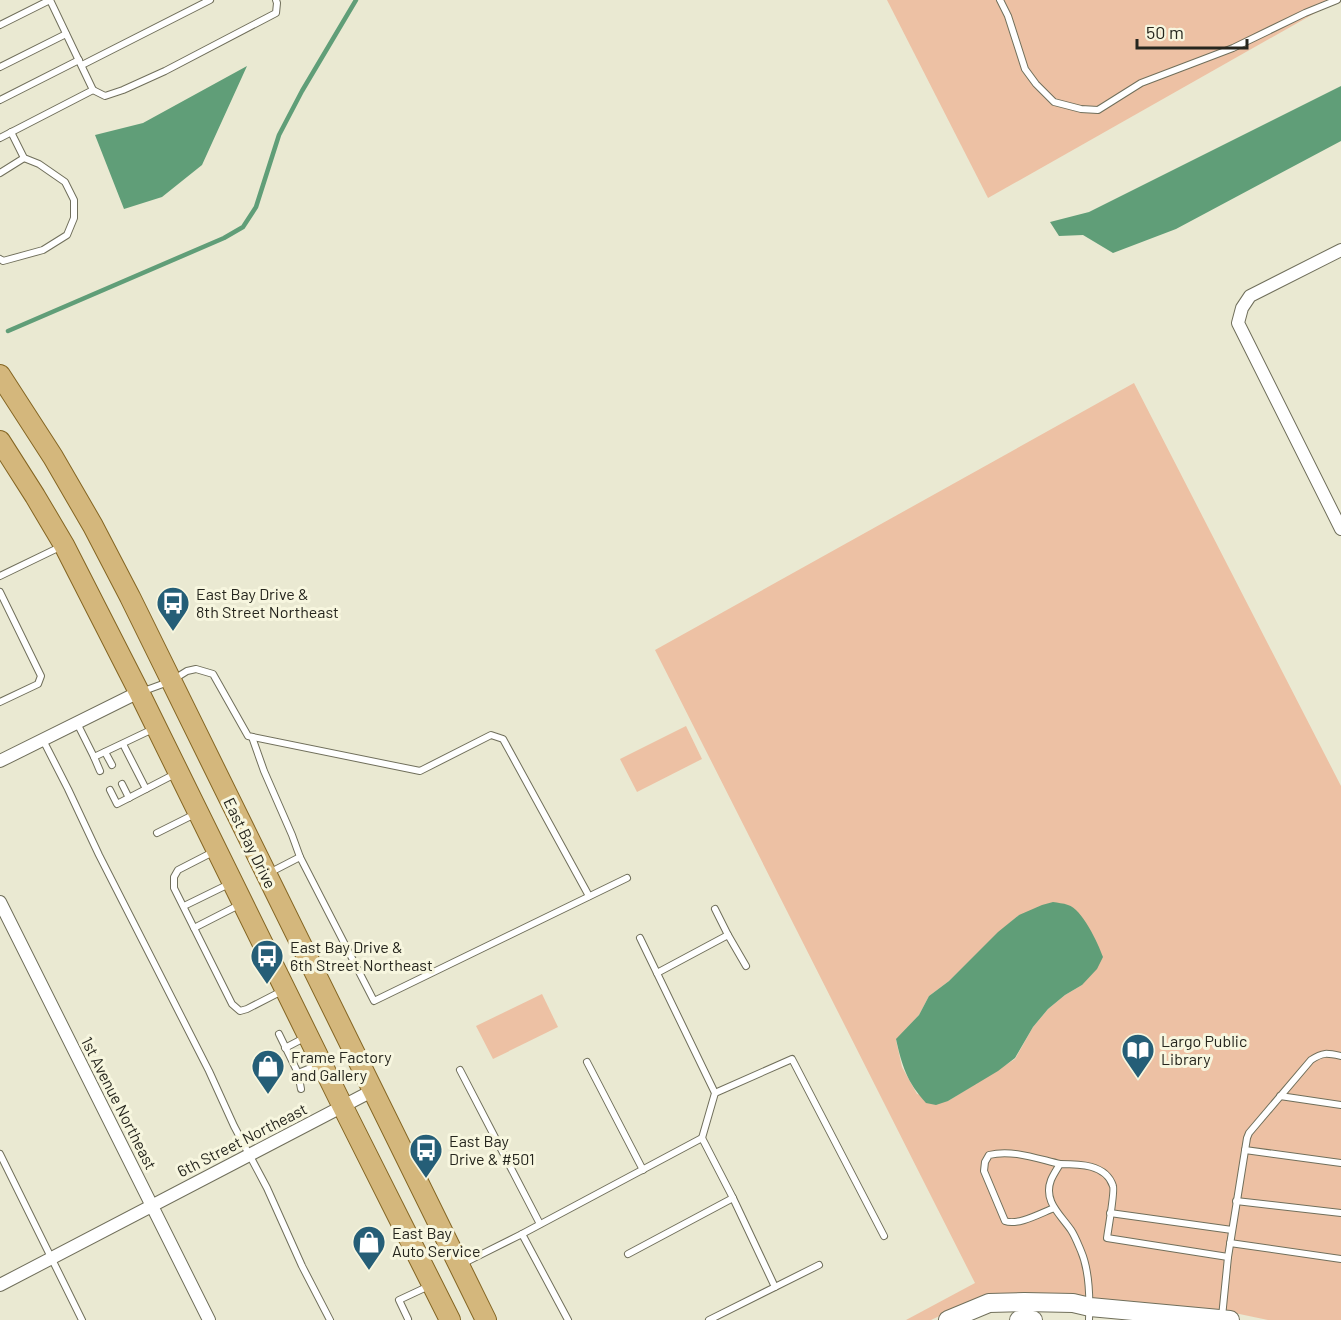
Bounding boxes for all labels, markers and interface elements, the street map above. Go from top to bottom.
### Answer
scale bar [1137,12,1246,50]
text: 50 m [1146,21,1184,43]
place label: East Bay Drive & 8th Street Northeast [196,584,339,621]
bus stop icon: East Bay Drive & 8th Street Northeast [155,585,191,632]
street label: East Bay Drive [220,794,281,891]
place label: East Bay Drive & 6th Street Northeast [290,937,433,974]
bus stop icon: East Bay Drive & 6th Street Northeast [249,938,285,985]
place label: Largo Public Library [1161,1031,1247,1068]
library icon: Largo Public Library [1120,1032,1156,1079]
street label: 1st Avenue Northeast [78,1033,161,1172]
place label: Frame Factory and Gallery [291,1047,392,1084]
shop icon: Frame Factory and Gallery [250,1048,286,1095]
street label: 6th Street Northeast [174,1099,310,1180]
place label: East Bay Drive & #501 [449,1131,535,1168]
bus stop icon: East Bay Drive & #501 [408,1132,444,1179]
place label: East Bay Auto Service [392,1223,480,1260]
shop icon: East Bay Auto Service [351,1224,387,1271]

